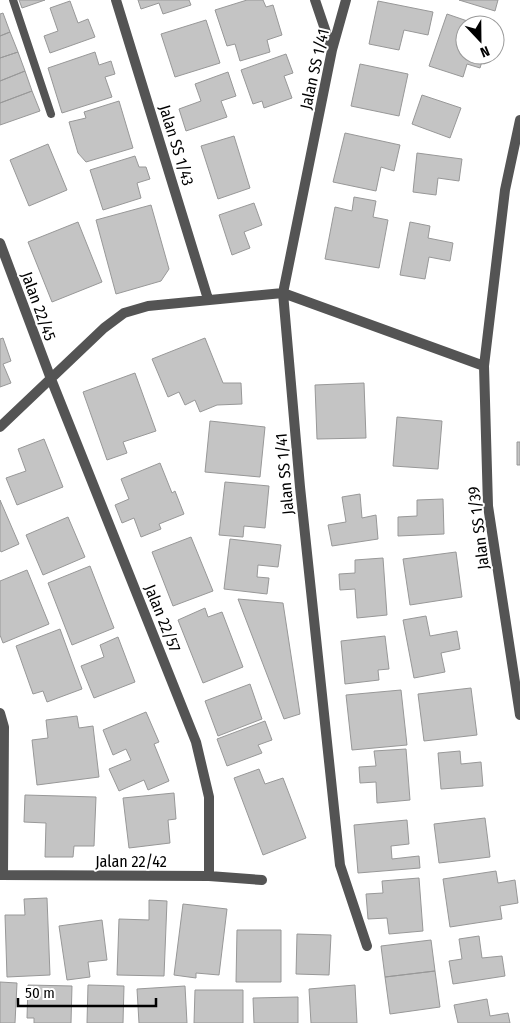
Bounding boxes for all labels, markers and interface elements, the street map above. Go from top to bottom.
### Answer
north arrow [455,15,505,65]
street label: Jalan SS 1/41 [296,27,333,111]
text: N [478,42,492,61]
street label: Jalan SS 1/43 [155,103,198,188]
street label: Jalan 22/45 [17,269,60,343]
street label: Jalan SS 1/41 [271,432,298,515]
street label: Jalan SS 1/39 [464,485,493,571]
street label: Jalan 22/57 [140,582,185,655]
street label: Jalan 22/42 [95,852,167,871]
scale bar [18,976,155,1008]
text: 50 m [25,984,55,1002]

